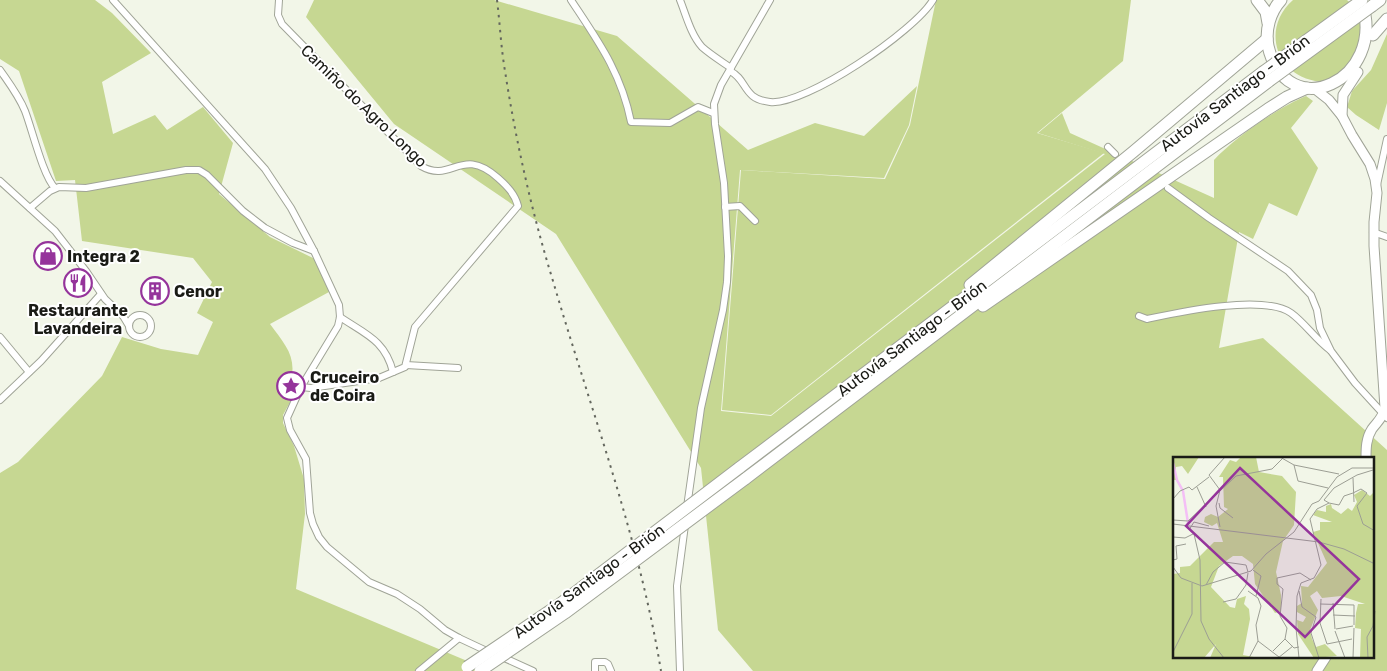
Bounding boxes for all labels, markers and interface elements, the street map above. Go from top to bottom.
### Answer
street label: Autovía Santiago - Brión [1157,31,1313,155]
street label: Camiño do Agro Longo [297,41,431,171]
shop icon: Integra 2 [33,241,63,271]
place label: Integra 2 [67,247,140,266]
restaurant icon: Restaurante Lavandeira [63,268,93,298]
building icon: Cenor [140,276,170,306]
street label: Autovía Santiago - Brión [834,276,990,400]
place label: Cenor [174,282,223,301]
place label: Restaurante Lavandeira [28,301,128,338]
place label: Cruceiro de Coira [310,368,379,405]
place icon: Cruceiro de Coira [276,371,306,401]
inset map [1173,457,1374,658]
street label: Autovía Santiago - Brión [510,520,668,642]

